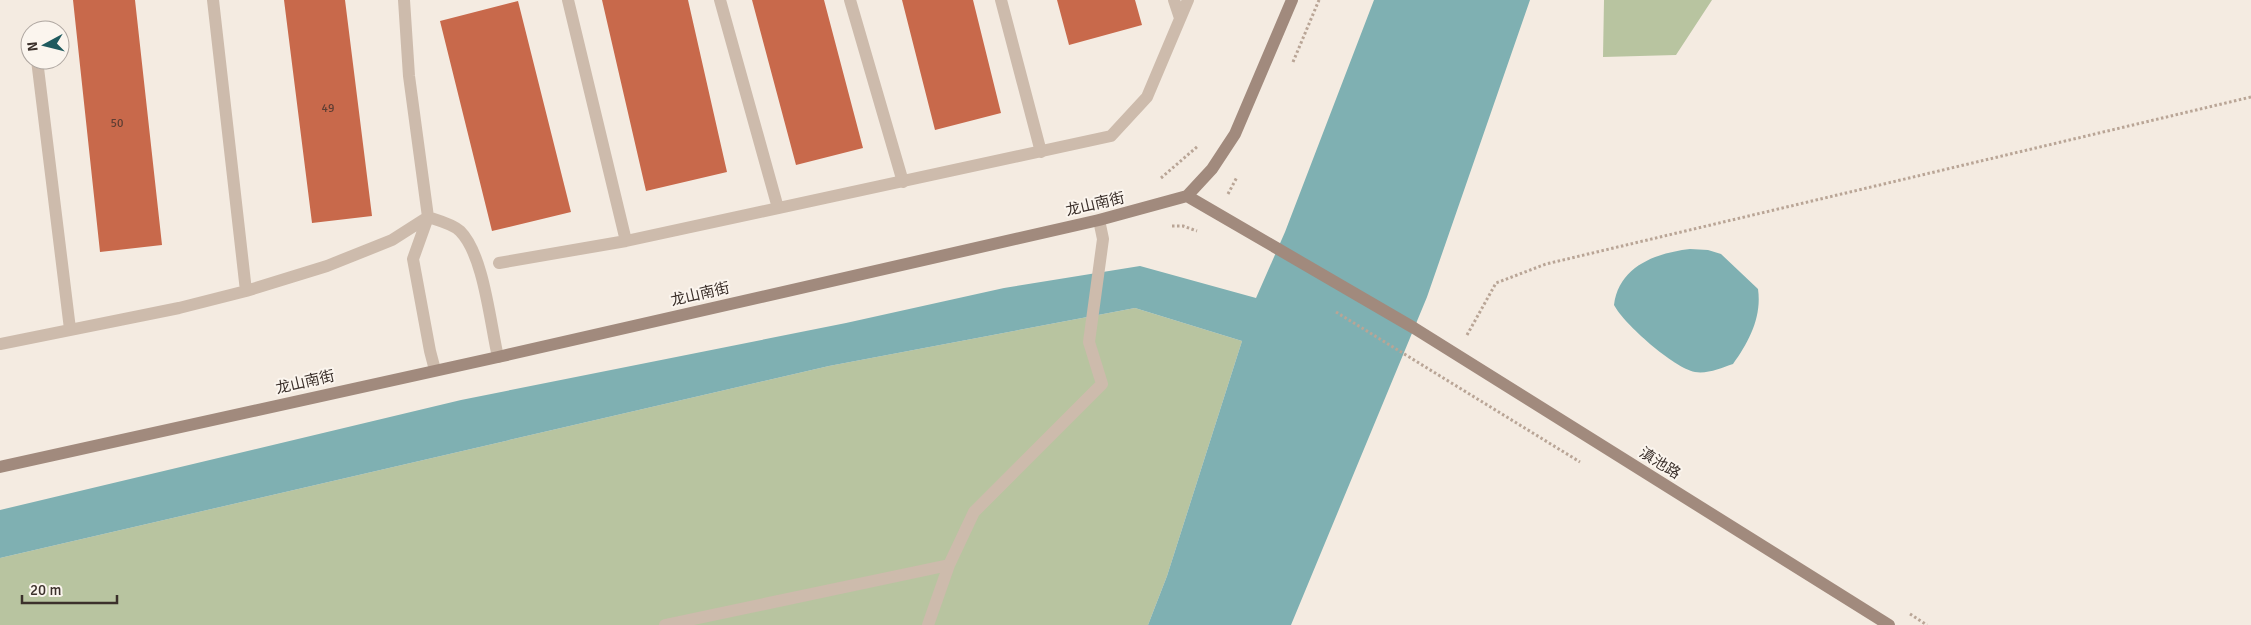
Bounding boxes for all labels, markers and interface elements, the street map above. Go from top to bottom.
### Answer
north arrow [20,20,70,70]
text: N [24,41,42,52]
house number: 49 [322,101,334,116]
house number: 50 [111,116,123,131]
street label: 龙山南街 [1064,188,1126,220]
street label: 龙山南街 [669,278,731,310]
street label: 龙山南街 [274,366,336,398]
street label: 滇池路 [1636,443,1684,483]
scale bar [22,572,118,604]
text: 20 m [30,581,61,599]

